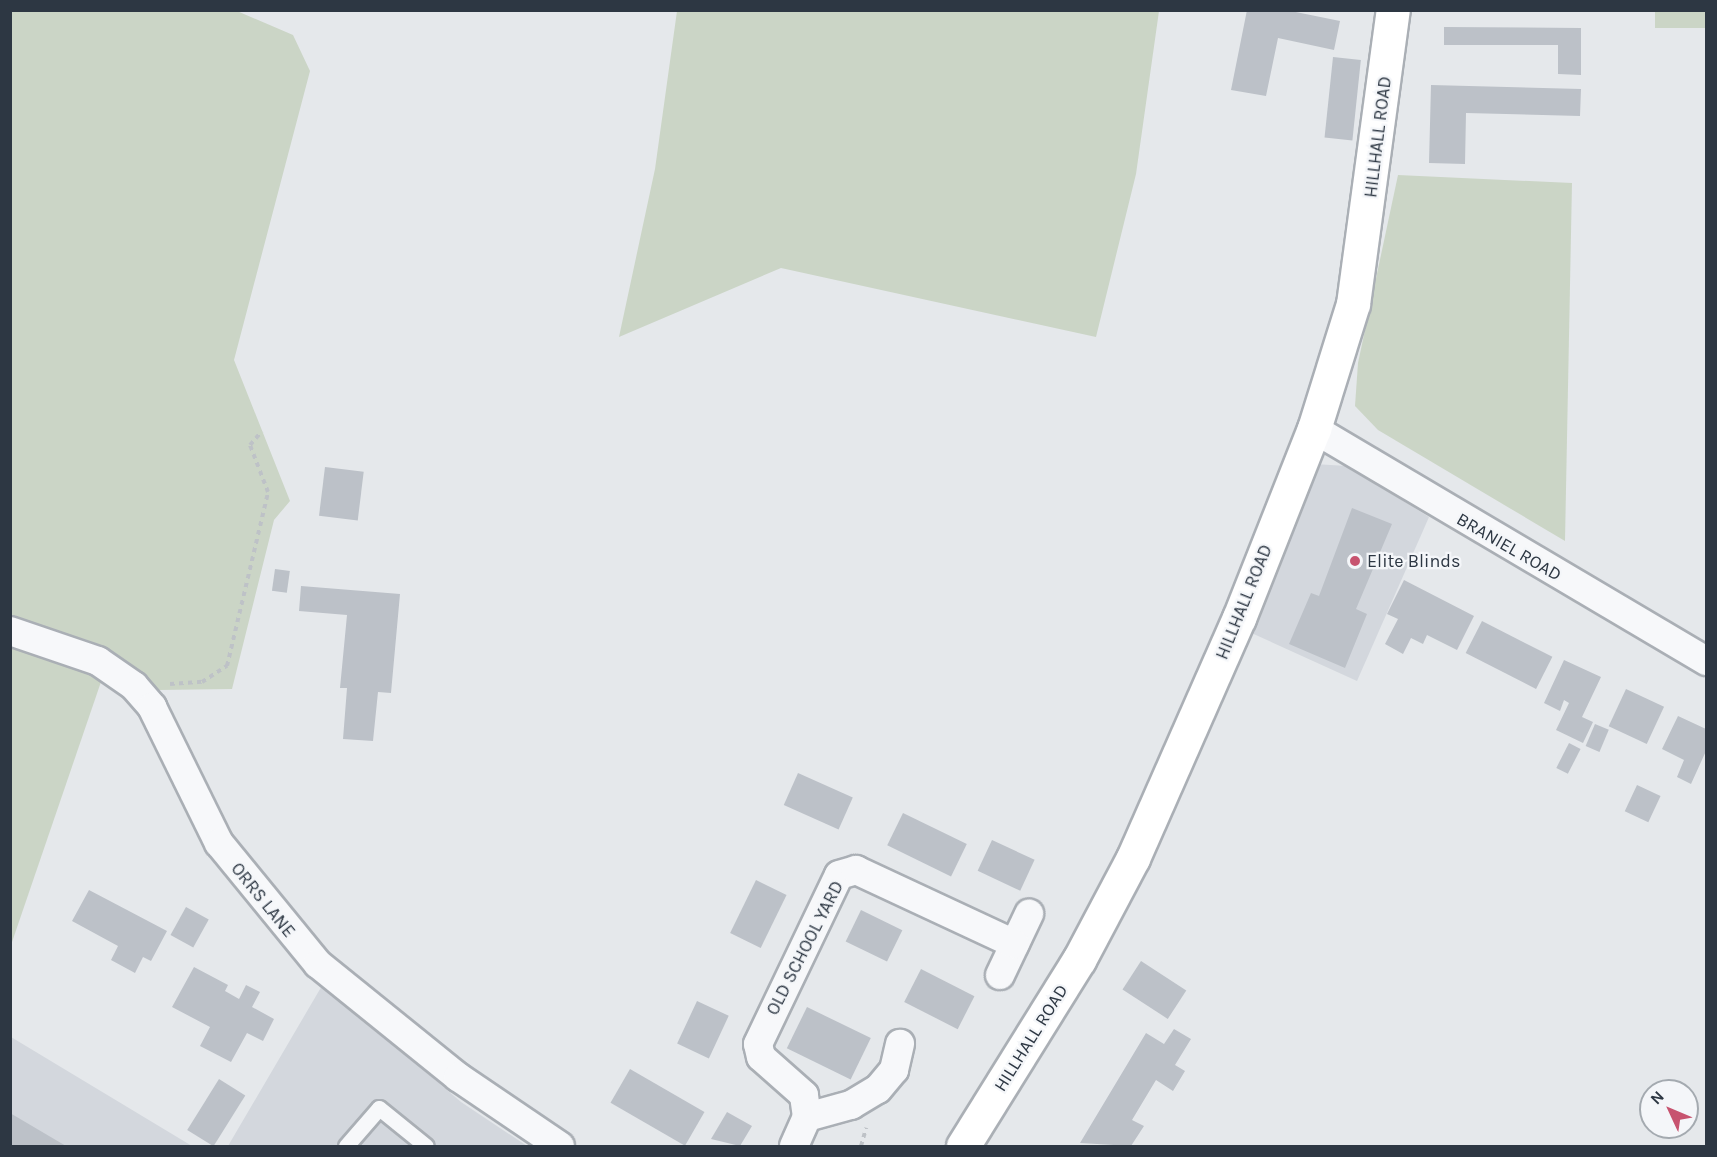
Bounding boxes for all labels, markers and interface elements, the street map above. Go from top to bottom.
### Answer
street label: HILLHALL ROAD [1360,75,1396,199]
street label: BRANIEL ROAD [1453,508,1565,586]
street label: HILLHALL ROAD [1211,541,1277,663]
place label: Elite Blinds [1367,550,1460,572]
marker: Elite Blinds [1348,554,1362,568]
street label: ORRS LANE [226,858,300,942]
street label: OLD SCHOOL YARD [762,877,848,1019]
street label: HILLHALL ROAD [989,980,1073,1096]
north arrow [1639,1079,1699,1139]
text: N [1646,1087,1668,1108]

